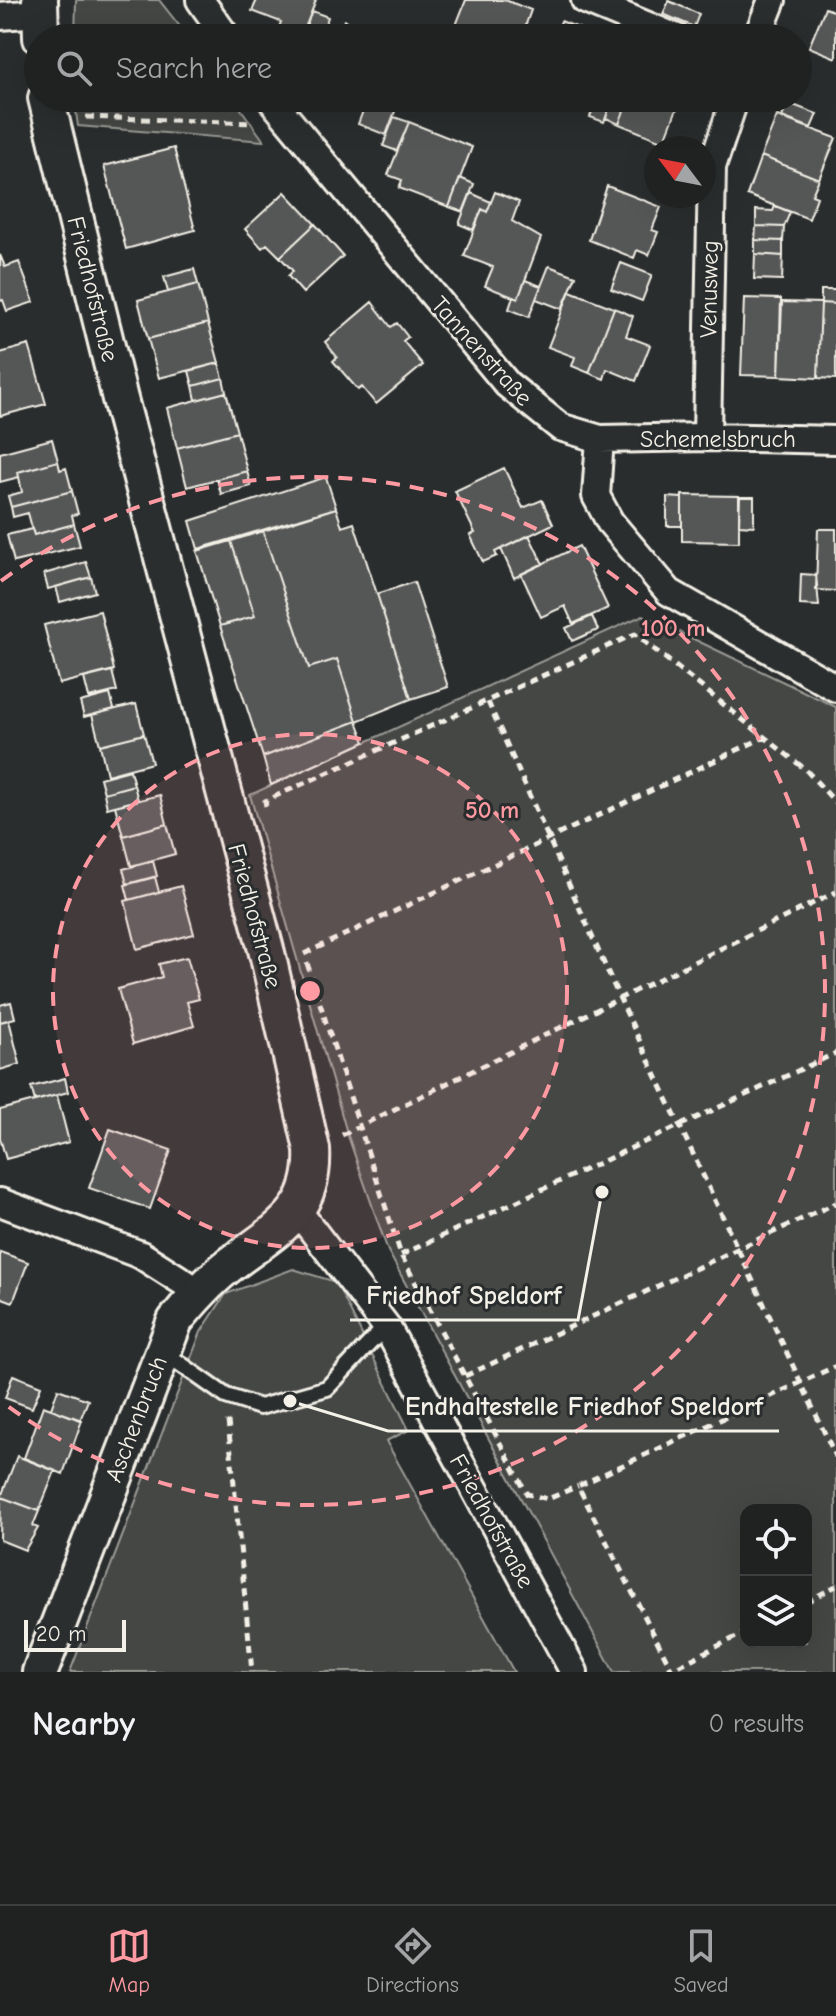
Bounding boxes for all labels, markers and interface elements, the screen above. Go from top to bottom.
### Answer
search box [24,24,812,112]
icon: search [52,46,96,90]
text: Search here [116,51,272,86]
north arrow [644,136,716,208]
street label: Friedhofstraße [61,213,125,365]
street label: Venusweg [694,240,724,338]
street label: Tannenstraße [426,291,538,411]
street label: Schemelsbruch [640,425,796,453]
text: 100 m [641,614,705,642]
text: 50 m [465,796,519,824]
street label: Friedhofstraße [222,841,288,991]
centre of rings [296,977,324,1005]
callout: Friedhof Speldorf [350,1270,578,1320]
text: Friedhof Speldorf [366,1281,563,1311]
street label: Aschenbruch [99,1352,173,1486]
callout: Endhaltestelle Friedhof Speldorf [388,1381,779,1431]
text: Endhaltestelle Friedhof Speldorf [405,1392,765,1422]
street label: Friedhofstraße [444,1449,540,1593]
map controls [740,1504,812,1648]
button: locate [740,1504,812,1576]
button: layers [740,1576,812,1648]
scale bar [24,1616,126,1652]
text: 20 m [36,1621,86,1647]
text: Nearby [32,1704,135,1744]
text: 0 results [709,1709,804,1739]
tab: Map [107,1924,151,1998]
tab: Directions [366,1924,459,1998]
tab: Saved [674,1924,729,1998]

